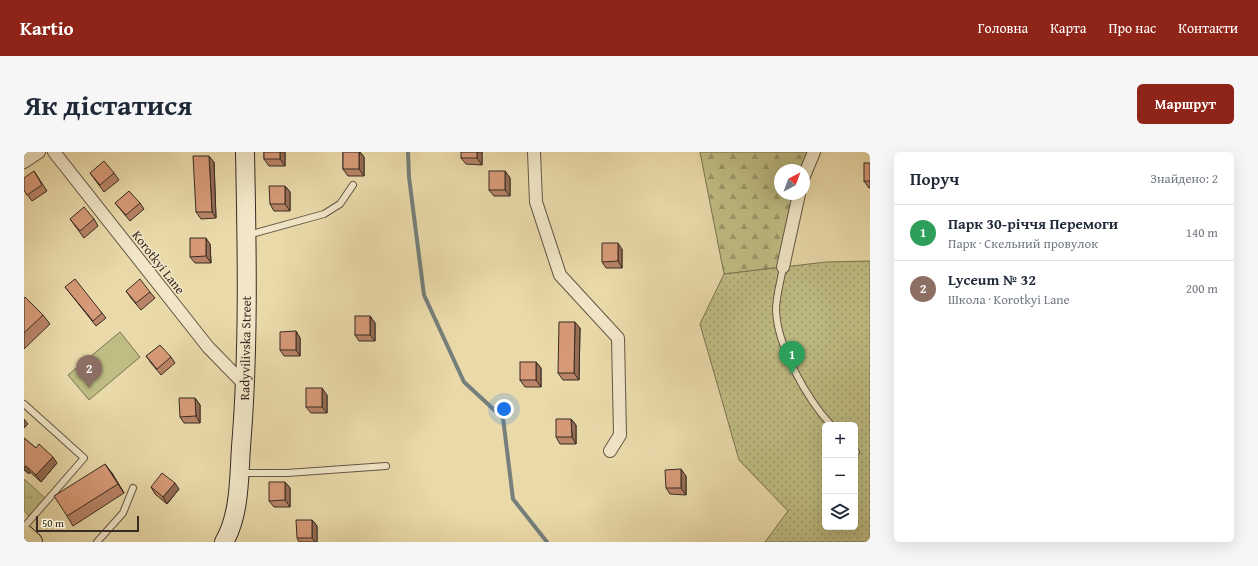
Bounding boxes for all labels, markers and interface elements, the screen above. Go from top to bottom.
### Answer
text: Kartio [20,14,74,42]
text: Головна [978,18,1028,38]
text: Карта [1050,18,1086,38]
text: Про нас [1108,18,1156,38]
text: Контакти [1178,18,1238,38]
text: Як дістатися [24,84,192,125]
button: Маршрут [1137,84,1234,124]
north arrow [774,164,810,200]
text: Поруч [910,166,959,191]
text: Знайдено: 2 [1150,169,1218,188]
text: Парк 30-річчя Перемоги [948,213,1118,234]
text: 1 [920,223,926,242]
text: 140 m [1186,223,1218,242]
street label: Korotkyi Lane [128,226,190,298]
text: Парк · Скельний провулок [948,234,1098,253]
text: Lyceum № 32 [948,269,1036,290]
text: 2 [920,279,926,298]
text: 200 m [1186,279,1218,298]
text: Школа · Korotkyi Lane [948,290,1070,309]
street label: Radyvilivska Street [235,295,256,400]
pin: 1 [779,341,805,374]
pin: 2 [76,355,102,388]
your location [494,399,514,419]
map controls [822,422,858,530]
button: + [822,422,858,458]
button: − [822,458,858,494]
button: layers [822,494,858,530]
scale bar [36,514,139,533]
text: 50 m [42,515,64,531]

